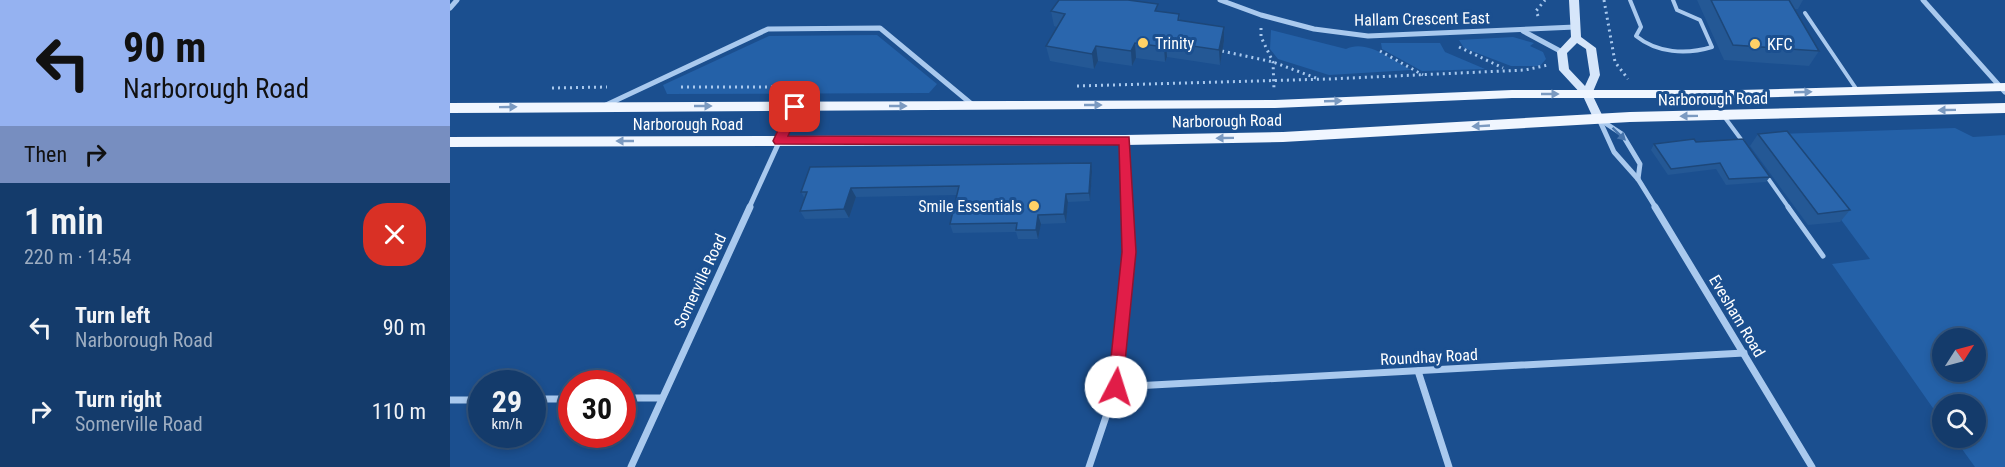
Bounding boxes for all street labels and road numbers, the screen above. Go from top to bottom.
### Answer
street label: Hallam Crescent East [1354,8,1490,30]
street label: Narborough Road [1658,89,1768,109]
street label: Narborough Road [1172,111,1282,131]
street label: Narborough Road [633,115,743,134]
street label: Somerville Road [670,231,730,331]
street label: Evesham Road [1705,271,1769,361]
street label: Roundhay Road [1380,345,1478,369]

